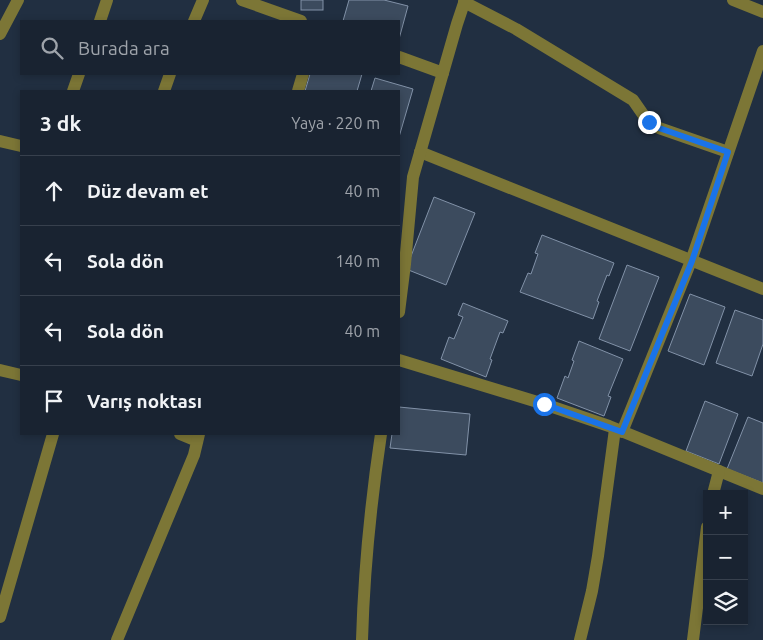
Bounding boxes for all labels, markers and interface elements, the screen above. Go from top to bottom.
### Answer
search box [20,20,400,75]
icon: search [38,34,66,62]
text: Burada ara [78,37,170,59]
text: 3 dk [40,111,81,135]
route end [638,111,661,134]
text: Yaya · 220 m [291,114,380,132]
icon: ahead [40,177,68,205]
text: Düz devam et [87,180,208,202]
text: 40 m [344,182,380,200]
icon: left [40,247,68,275]
text: Sola dön [87,250,164,272]
text: 140 m [335,252,380,270]
icon: left [40,317,68,345]
text: Sola dön [87,320,164,342]
text: 40 m [344,322,380,340]
icon: arrive [40,387,68,415]
text: Varış noktası [87,390,202,412]
route start [533,393,556,416]
map controls [703,490,748,625]
button: + [703,490,748,535]
button: − [703,535,748,580]
button: layers [703,580,748,625]

